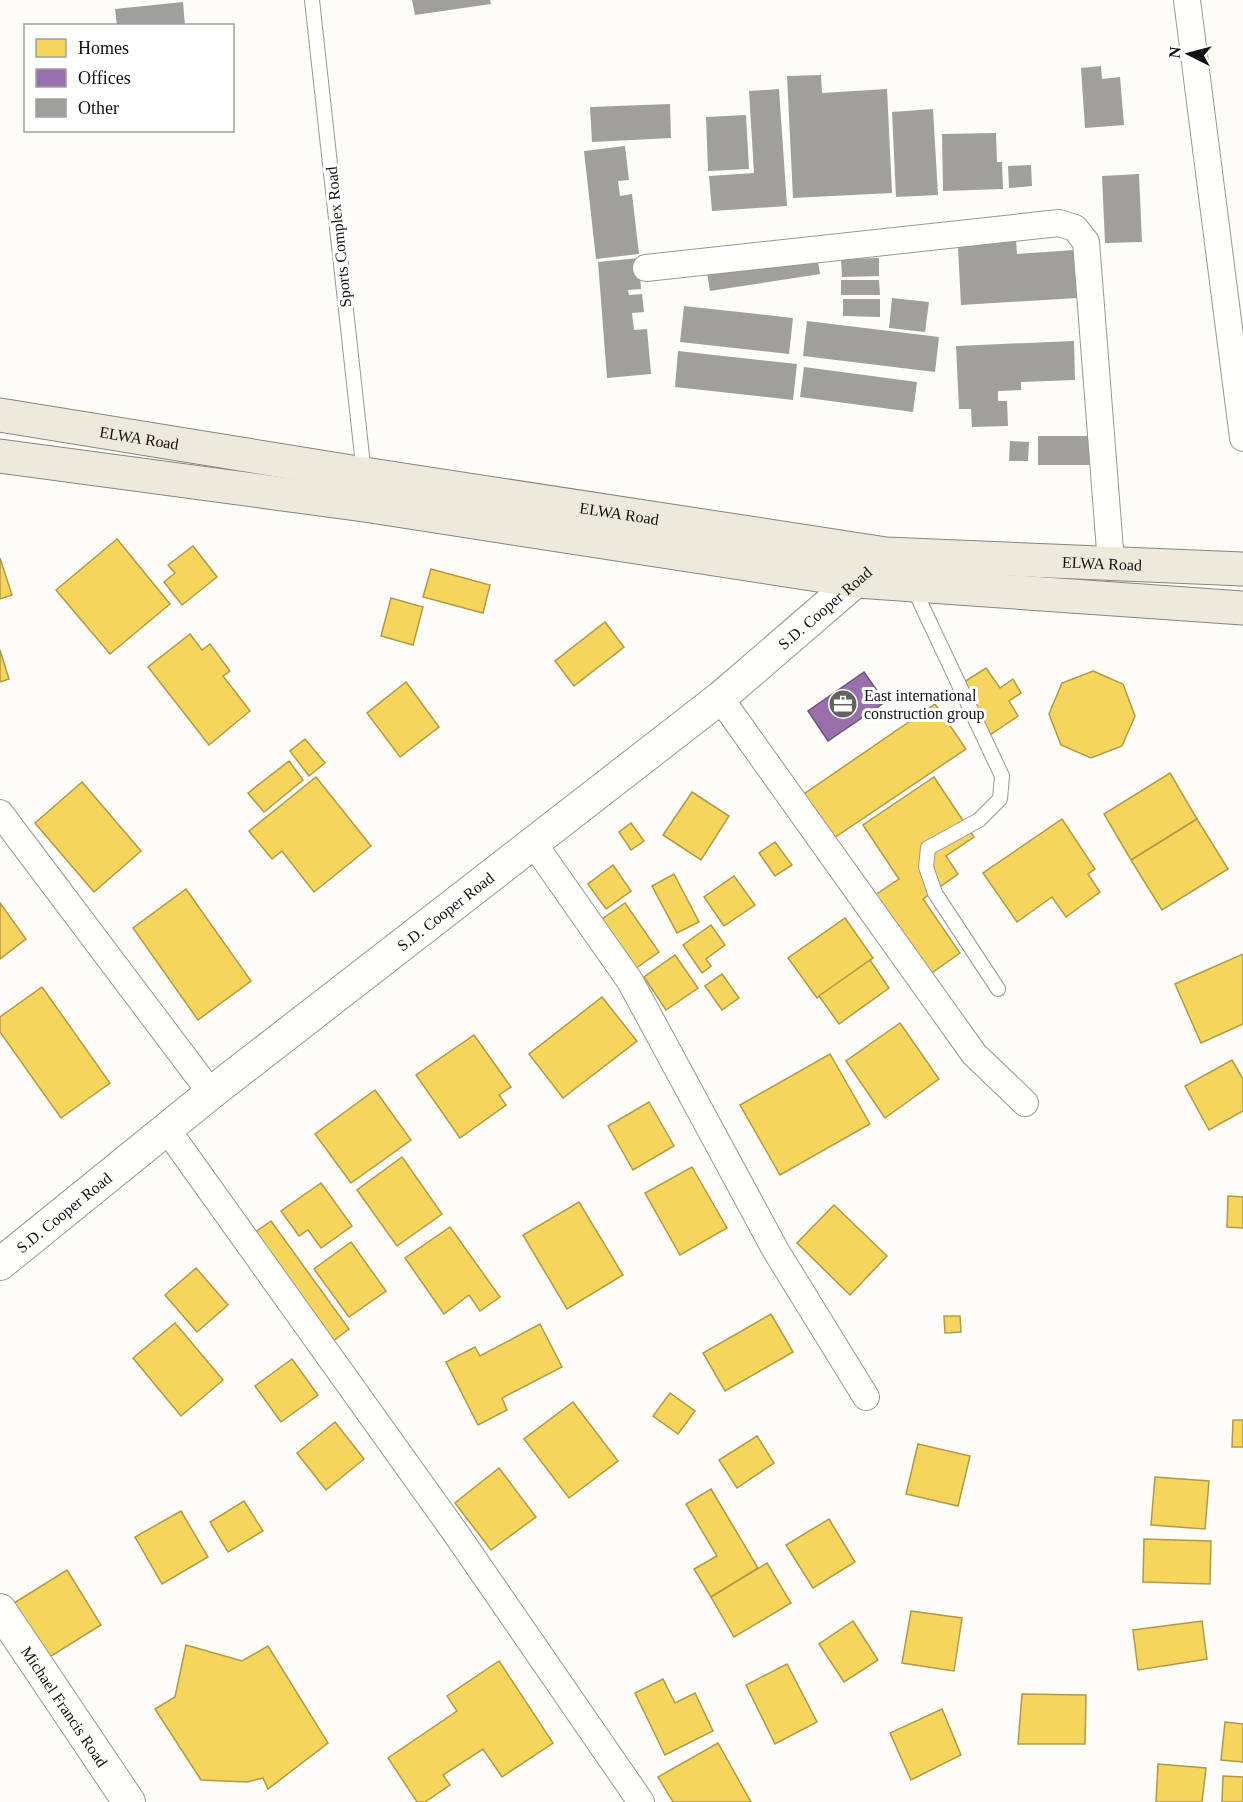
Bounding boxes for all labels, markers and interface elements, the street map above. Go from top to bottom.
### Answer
legend [24,24,234,132]
north arrow [1159,24,1219,84]
text: Homes [78,38,129,58]
text: N [1166,45,1184,59]
text: Offices [78,68,131,88]
text: Other [78,98,119,118]
street label: Sports Complex Road [323,166,355,308]
street label: ELWA Road [98,423,180,453]
street label: ELWA Road [578,499,660,528]
street label: ELWA Road [1062,553,1142,574]
street label: S.D. Cooper Road [775,563,875,653]
place label: East international construction group [864,687,984,723]
office icon: East international construction group [827,688,859,720]
street label: S.D. Cooper Road [394,869,497,954]
street label: S.D. Cooper Road [13,1169,115,1256]
street label: Michael Francis Road [18,1643,111,1770]

